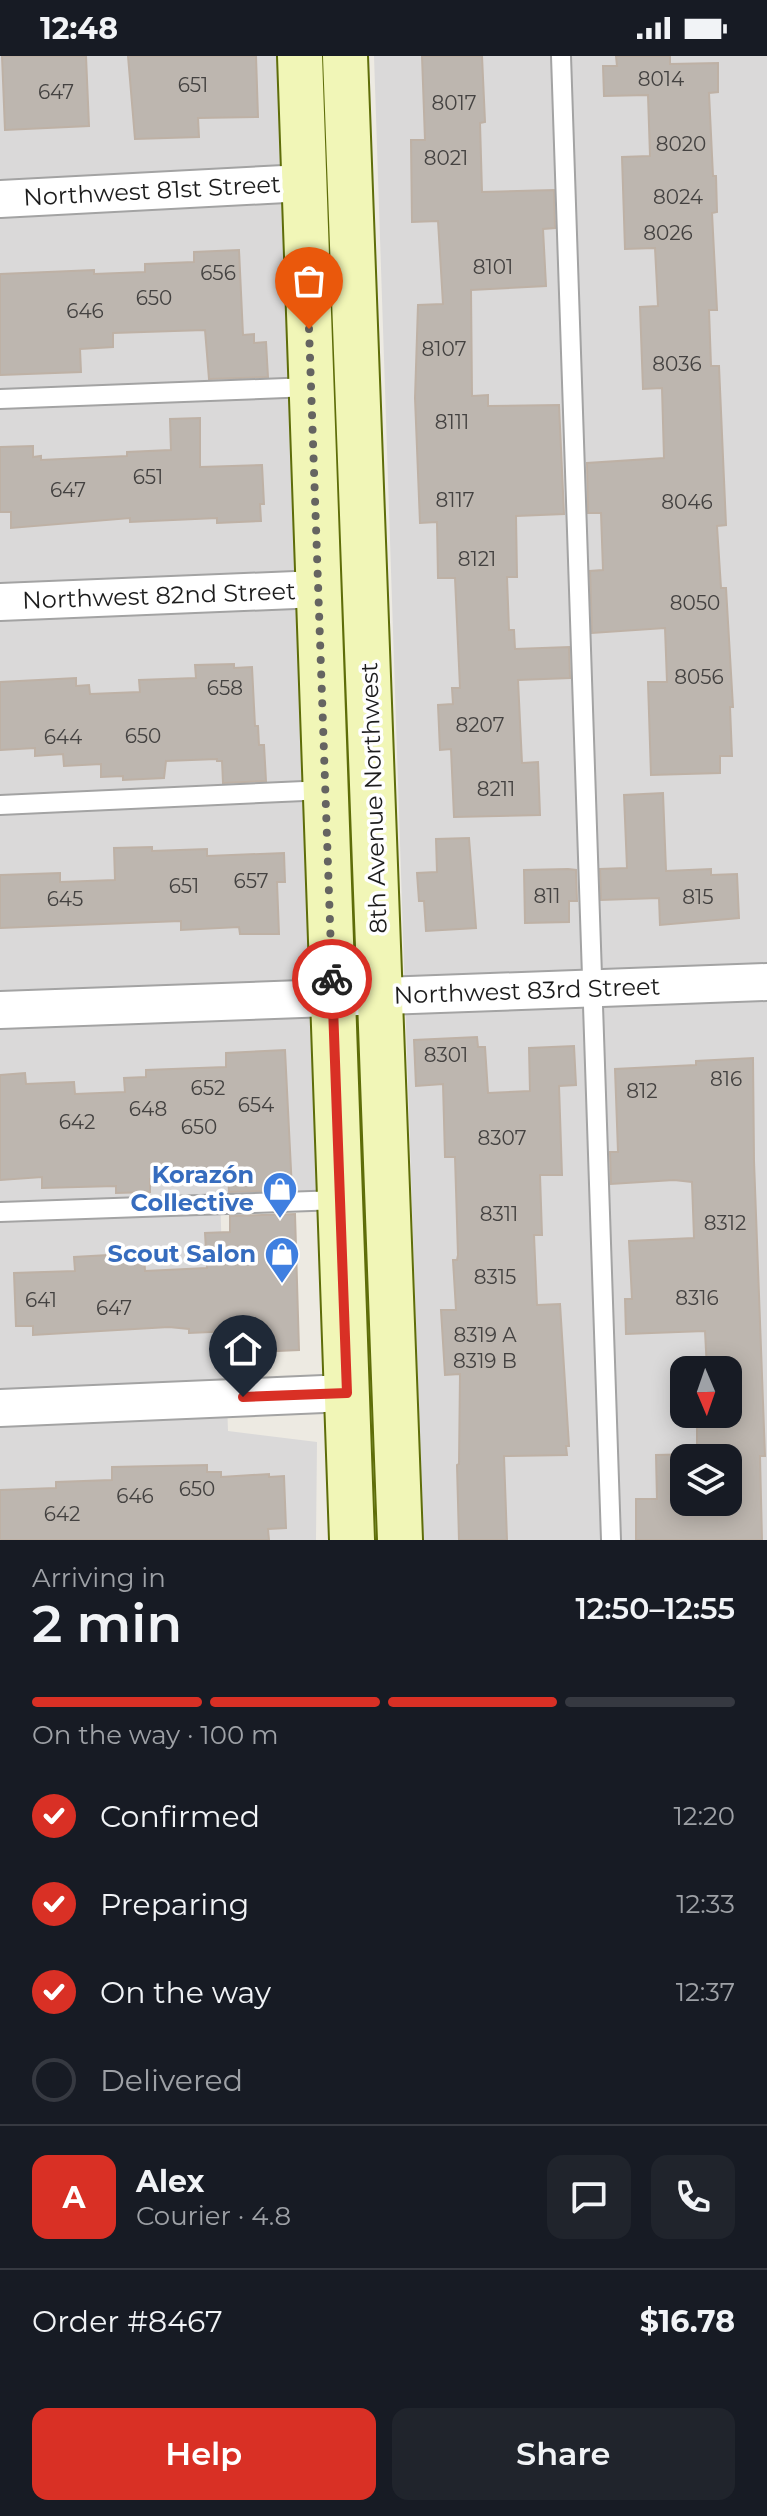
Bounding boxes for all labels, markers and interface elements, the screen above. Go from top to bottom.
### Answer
text: 12:48 [40,10,118,47]
house number: 8014 [638,67,684,91]
house number: 651 [178,73,208,97]
house number: 647 [38,80,74,104]
house number: 8017 [432,91,477,115]
house number: 8020 [656,132,706,156]
house number: 8021 [424,146,468,170]
street label: Northwest 81st Street [23,169,282,212]
house number: 8024 [653,185,703,209]
house number: 8026 [643,221,693,245]
pin [275,247,343,329]
house number: 8101 [473,255,513,279]
icon: bag [287,259,331,303]
house number: 656 [200,261,236,285]
house number: 650 [136,286,172,310]
house number: 646 [66,299,104,323]
house number: 8107 [422,337,466,361]
house number: 8036 [652,352,702,376]
house number: 8111 [435,410,469,434]
house number: 651 [133,465,163,489]
house number: 647 [50,478,86,502]
house number: 8117 [436,488,474,512]
house number: 8046 [661,490,713,514]
house number: 8121 [458,547,496,571]
street label: Northwest 82nd Street [22,576,296,615]
house number: 8050 [670,591,720,615]
street label: 8th Avenue Northwest [354,662,393,934]
house number: 8056 [674,665,724,689]
house number: 658 [207,676,243,700]
house number: 8207 [456,713,504,737]
house number: 650 [125,724,161,748]
house number: 644 [44,725,82,749]
house number: 8211 [477,777,515,801]
house number: 657 [233,869,269,893]
house number: 651 [169,874,199,898]
house number: 811 [533,884,561,908]
house number: 815 [682,885,714,909]
house number: 645 [47,887,83,911]
courier [292,939,372,1019]
icon: bike [310,957,354,1001]
street label: Northwest 83rd Street [393,971,661,1010]
house number: 8301 [424,1043,468,1067]
house number: 816 [710,1067,742,1091]
house number: 652 [191,1076,225,1100]
house number: 812 [626,1079,658,1103]
house number: 654 [238,1093,274,1117]
house number: 648 [129,1097,167,1121]
house number: 642 [59,1110,95,1134]
house number: 650 [181,1115,217,1139]
house number: 8307 [478,1126,526,1150]
place label: Korazón Collective [131,1160,254,1217]
shop icon: Korazón Collective [261,1170,299,1220]
house number: 8311 [480,1202,518,1226]
house number: 8312 [704,1211,746,1235]
shop icon: Scout Salon [263,1235,301,1285]
place label: Scout Salon [108,1239,256,1268]
house number: 8315 [474,1265,516,1289]
house number: 8316 [675,1286,719,1310]
house number: 641 [25,1288,57,1312]
house number: 647 [96,1296,132,1320]
pin [209,1315,277,1397]
house number: 8319 A [453,1323,517,1347]
icon: home [221,1327,265,1371]
house number: 8319 B [453,1349,517,1373]
north arrow [670,1356,742,1428]
map controls [670,1356,742,1516]
button: layers [670,1444,742,1516]
house number: 650 [179,1477,215,1501]
house number: 646 [116,1484,154,1508]
house number: 642 [44,1502,80,1526]
text: Arriving in [32,1562,166,1594]
text: 12:50–12:55 [575,1590,735,1627]
text: 2 min [32,1592,182,1655]
text: On the way · 100 m [32,1719,279,1751]
icon: check [32,1794,76,1838]
text: Confirmed [100,1798,260,1835]
text: 12:20 [673,1800,735,1832]
icon: check [32,1882,76,1926]
text: Preparing [100,1886,249,1923]
text: 12:33 [676,1888,735,1920]
icon: check [32,1970,76,2014]
text: On the way [100,1974,271,2011]
text: 12:37 [676,1976,735,2008]
text: Delivered [100,2062,243,2099]
button: chat [547,2155,631,2239]
button: phone [651,2155,735,2239]
text: Alex [136,2163,204,2200]
text: A [63,2179,85,2216]
text: Courier · 4.8 [136,2200,291,2232]
text: Order #8467 [32,2303,223,2340]
text: $16.78 [640,2303,735,2340]
button: Help [32,2408,376,2500]
button: Share [392,2408,735,2500]

